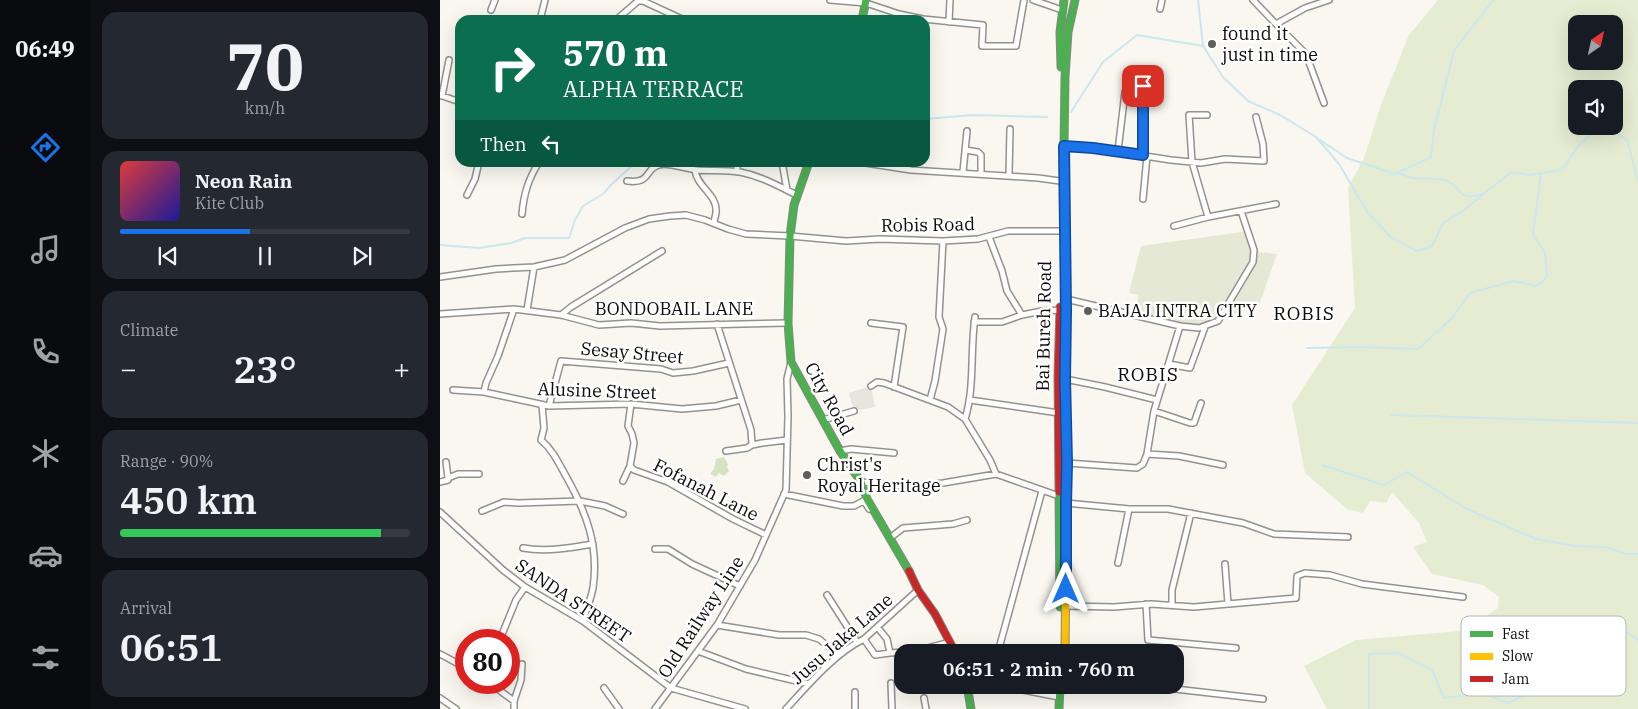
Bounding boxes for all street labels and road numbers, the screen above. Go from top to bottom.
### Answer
street label: Robis Road [881,212,975,237]
street label: Bai Bureh Road [1031,260,1056,392]
street label: BONDOBAIL LANE [595,297,753,320]
street label: Sesay Street [580,337,684,368]
street label: City Road [800,358,859,440]
street label: Alusine Street [537,377,657,404]
street label: Fofanah Lane [650,453,763,526]
street label: Old Railway Line [652,551,749,682]
street label: SANDA STREET [511,553,636,648]
street label: Jusu Jaka Lane [786,588,897,689]

